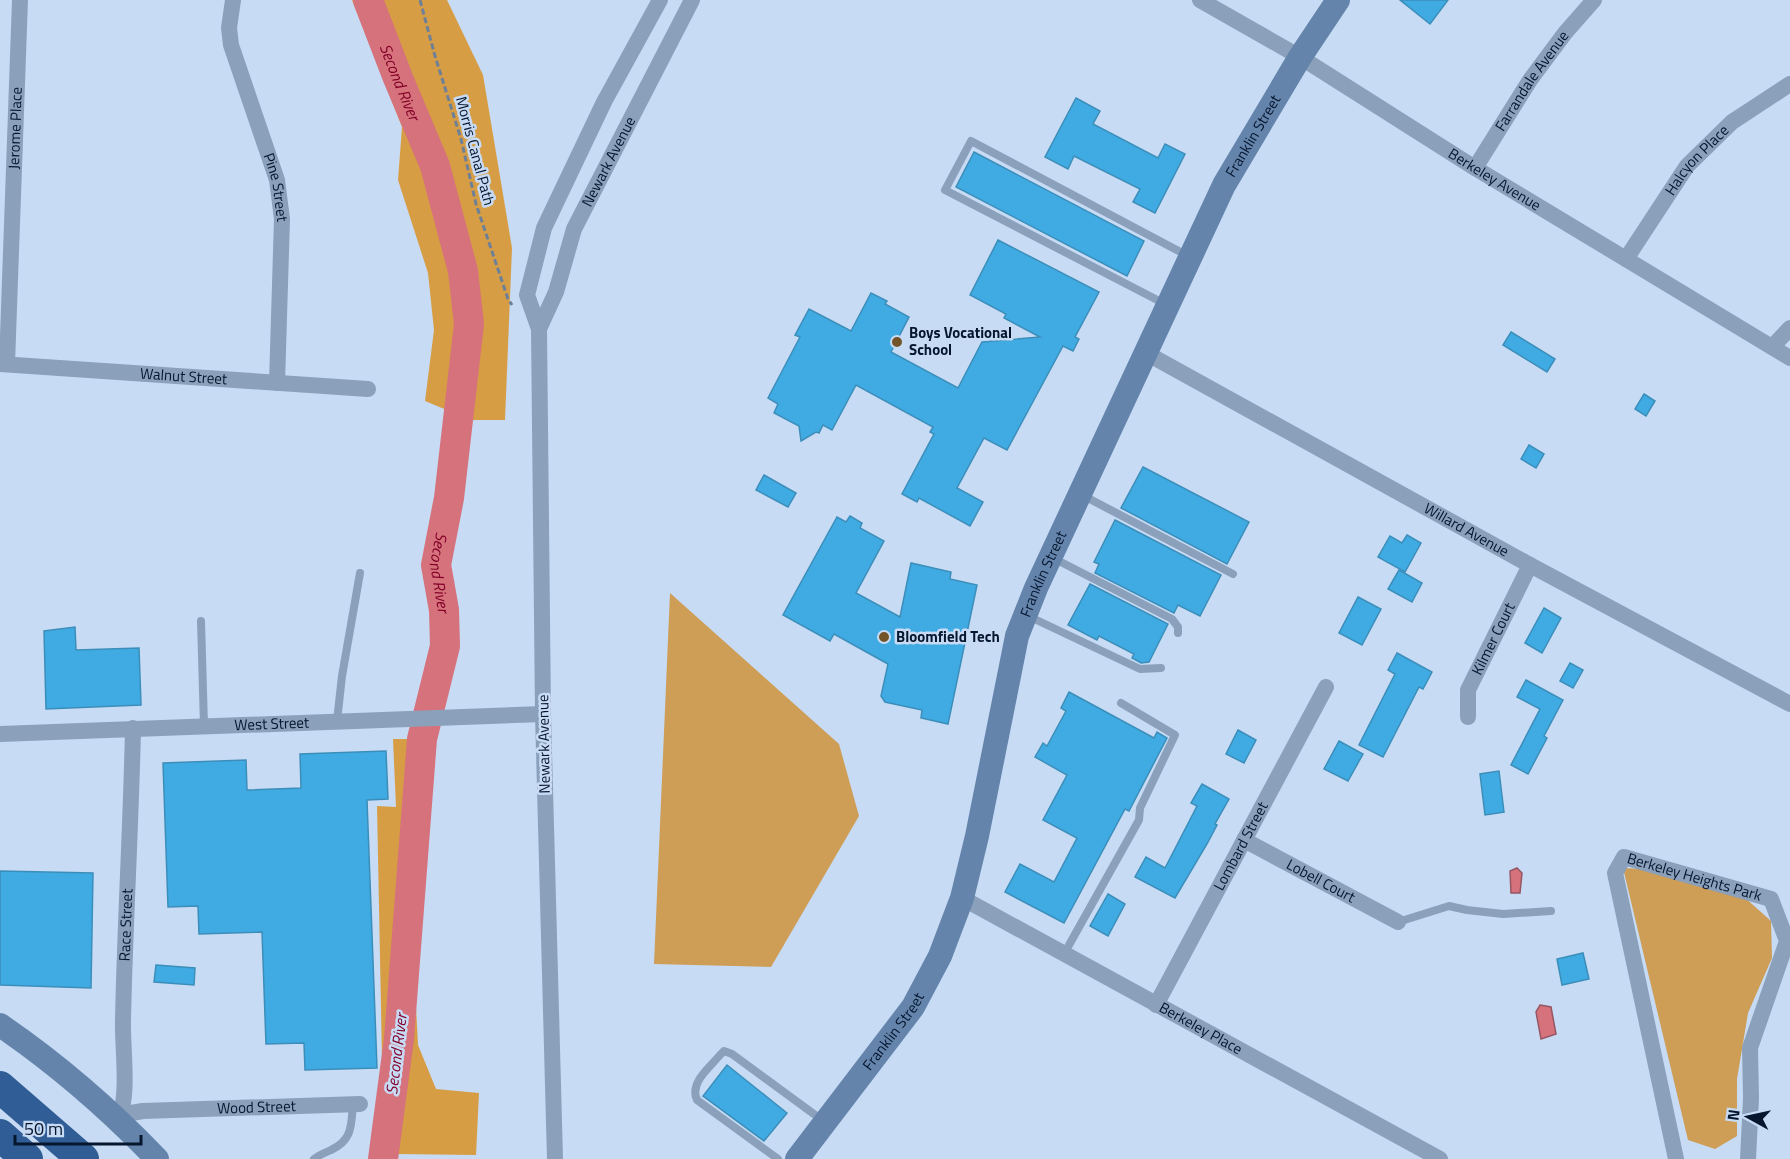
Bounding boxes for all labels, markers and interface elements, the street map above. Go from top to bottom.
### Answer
street label: Farrandale Avenue [1489,25,1574,136]
water label: Second River [374,40,427,126]
street label: Jerome Place [2,87,28,170]
street label: Franklin Street [1219,90,1287,181]
street label: Morris Canal Path [450,94,501,208]
street label: Newark Avenue [575,112,641,211]
street label: Halcyon Place [1659,119,1734,200]
street label: Berkeley Avenue [1444,142,1546,216]
street label: Pine Street [258,150,294,224]
place label: Boys Vocational School [909,321,1012,361]
marker: Boys Vocational School [890,335,904,349]
street label: Walnut Street [139,362,229,390]
street label: Willard Avenue [1420,497,1513,562]
street label: Franklin Street [1014,526,1072,620]
water label: Second River [424,530,457,616]
street label: Kilmer Court [1465,598,1521,679]
place label: Bloomfield Tech [896,625,1000,648]
marker: Bloomfield Tech [877,630,891,644]
street label: Newark Avenue [531,694,556,794]
street label: West Street [234,711,310,736]
street label: Lombard Street [1207,797,1274,895]
street label: Berkeley Heights Park [1625,846,1765,907]
street label: Lobell Court [1282,853,1360,909]
street label: Race Street [113,887,138,962]
street label: Franklin Street [857,987,930,1075]
street label: Berkeley Place [1155,996,1247,1060]
water label: Second River [379,1010,413,1096]
north arrow [1718,1087,1778,1147]
street label: Wood Street [217,1094,297,1120]
scale bar [15,1108,141,1146]
text: N [1720,1108,1746,1122]
text: 50 m [24,1115,63,1142]

